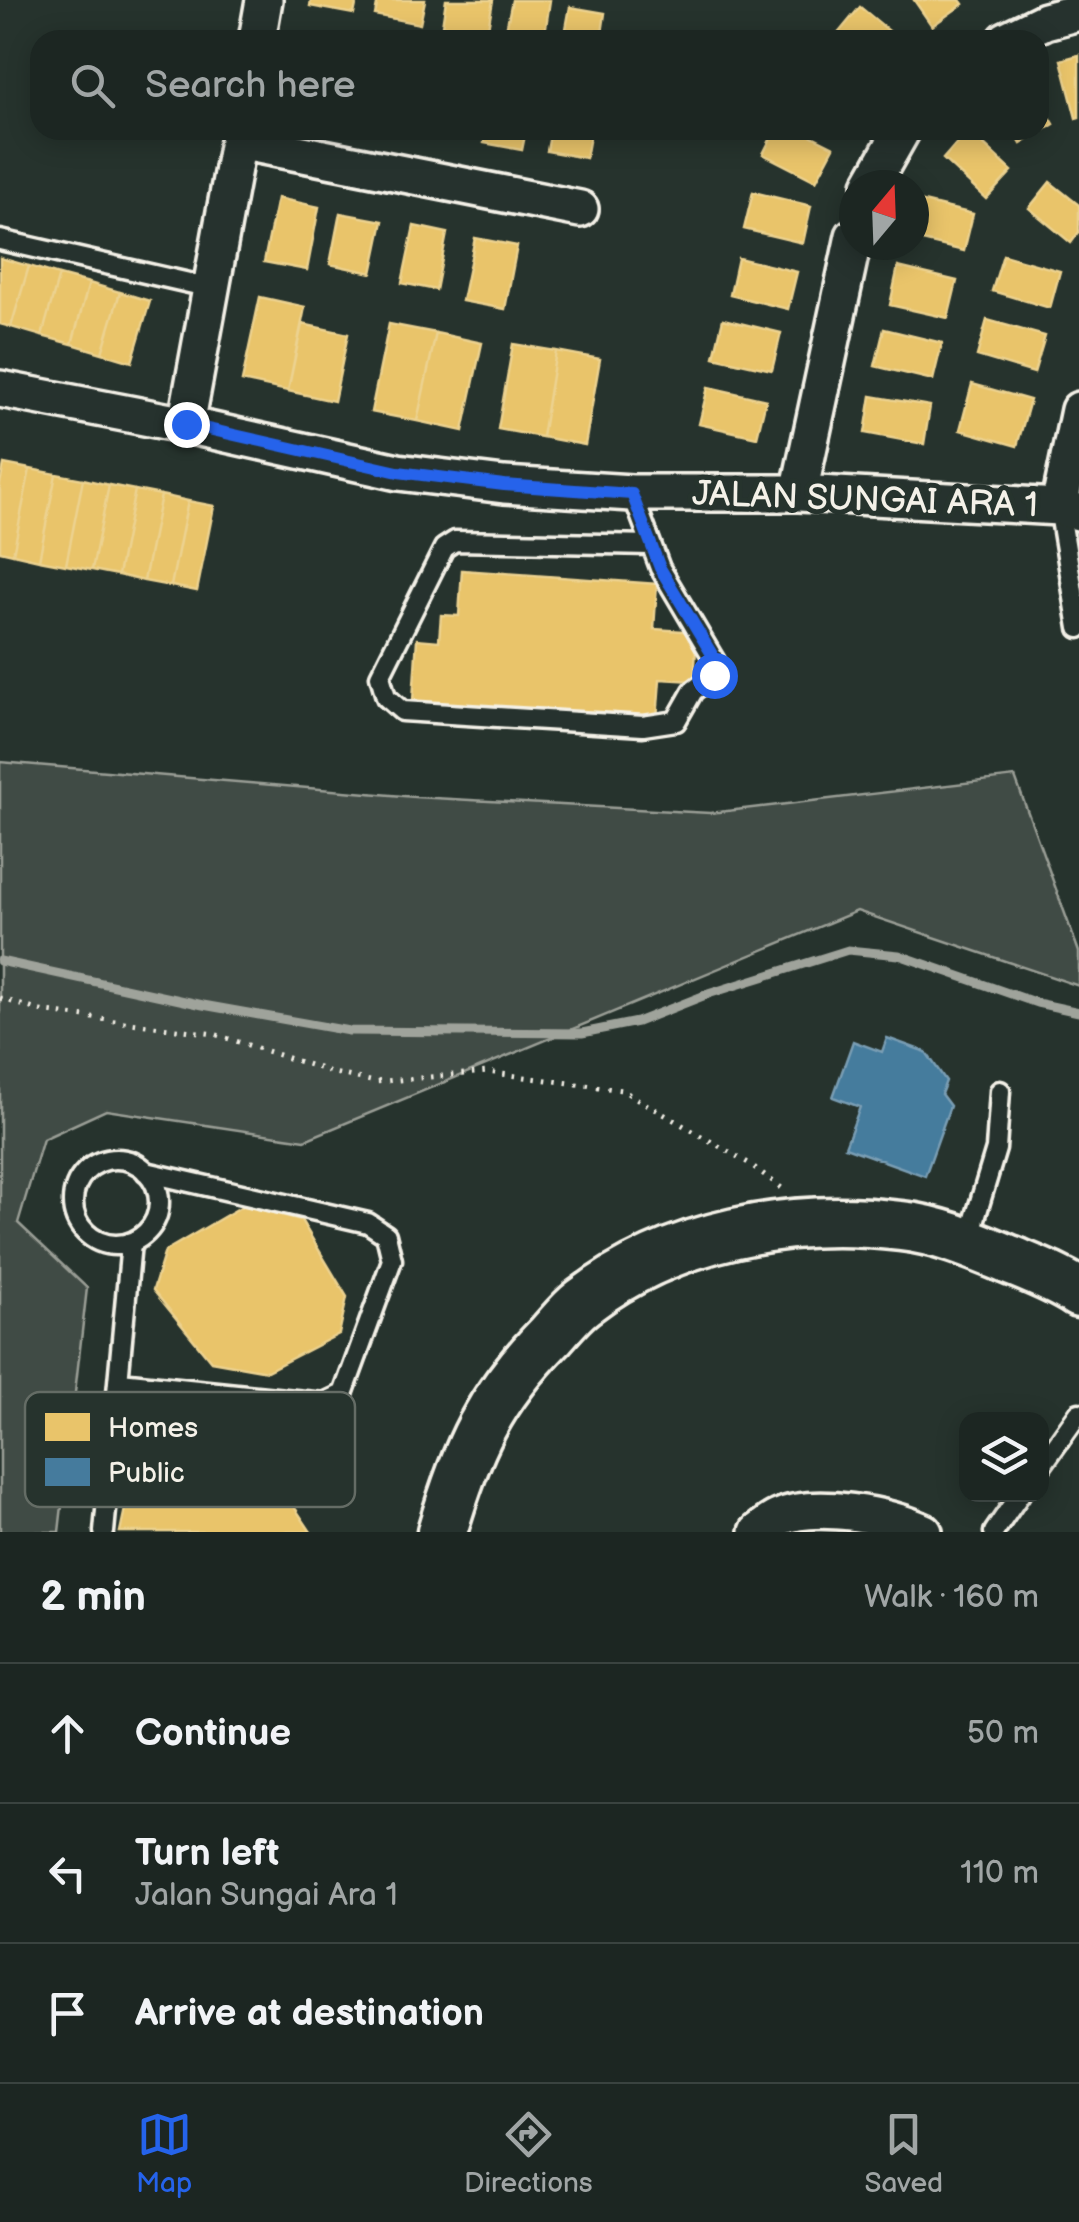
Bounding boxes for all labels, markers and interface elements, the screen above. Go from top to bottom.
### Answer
search box [30,30,1049,140]
icon: search [65,58,120,113]
text: Search here [145,63,356,108]
north arrow [839,170,929,260]
route end [164,402,210,448]
street label: JALAN SUNGAI ARA 1 [691,472,1039,528]
route start [692,653,738,699]
legend [25,1392,355,1507]
text: Homes [108,1412,198,1445]
map controls [959,1412,1049,1502]
button: layers [959,1412,1049,1502]
text: Public [108,1457,185,1490]
text: 2 min [40,1572,146,1623]
text: Walk · 160 m [864,1578,1039,1617]
icon: ahead [40,1706,95,1761]
text: Continue [135,1711,291,1756]
text: 50 m [967,1714,1039,1753]
text: Turn left [135,1831,279,1876]
icon: left [40,1846,95,1901]
text: 110 m [960,1854,1039,1893]
text: Jalan Sungai Ara 1 [135,1876,398,1915]
icon: arrive [40,1986,95,2041]
text: Arrive at destination [135,1991,484,2036]
tab: Map [136,2107,192,2200]
tab: Directions [464,2107,593,2200]
tab: Saved [865,2107,943,2200]

